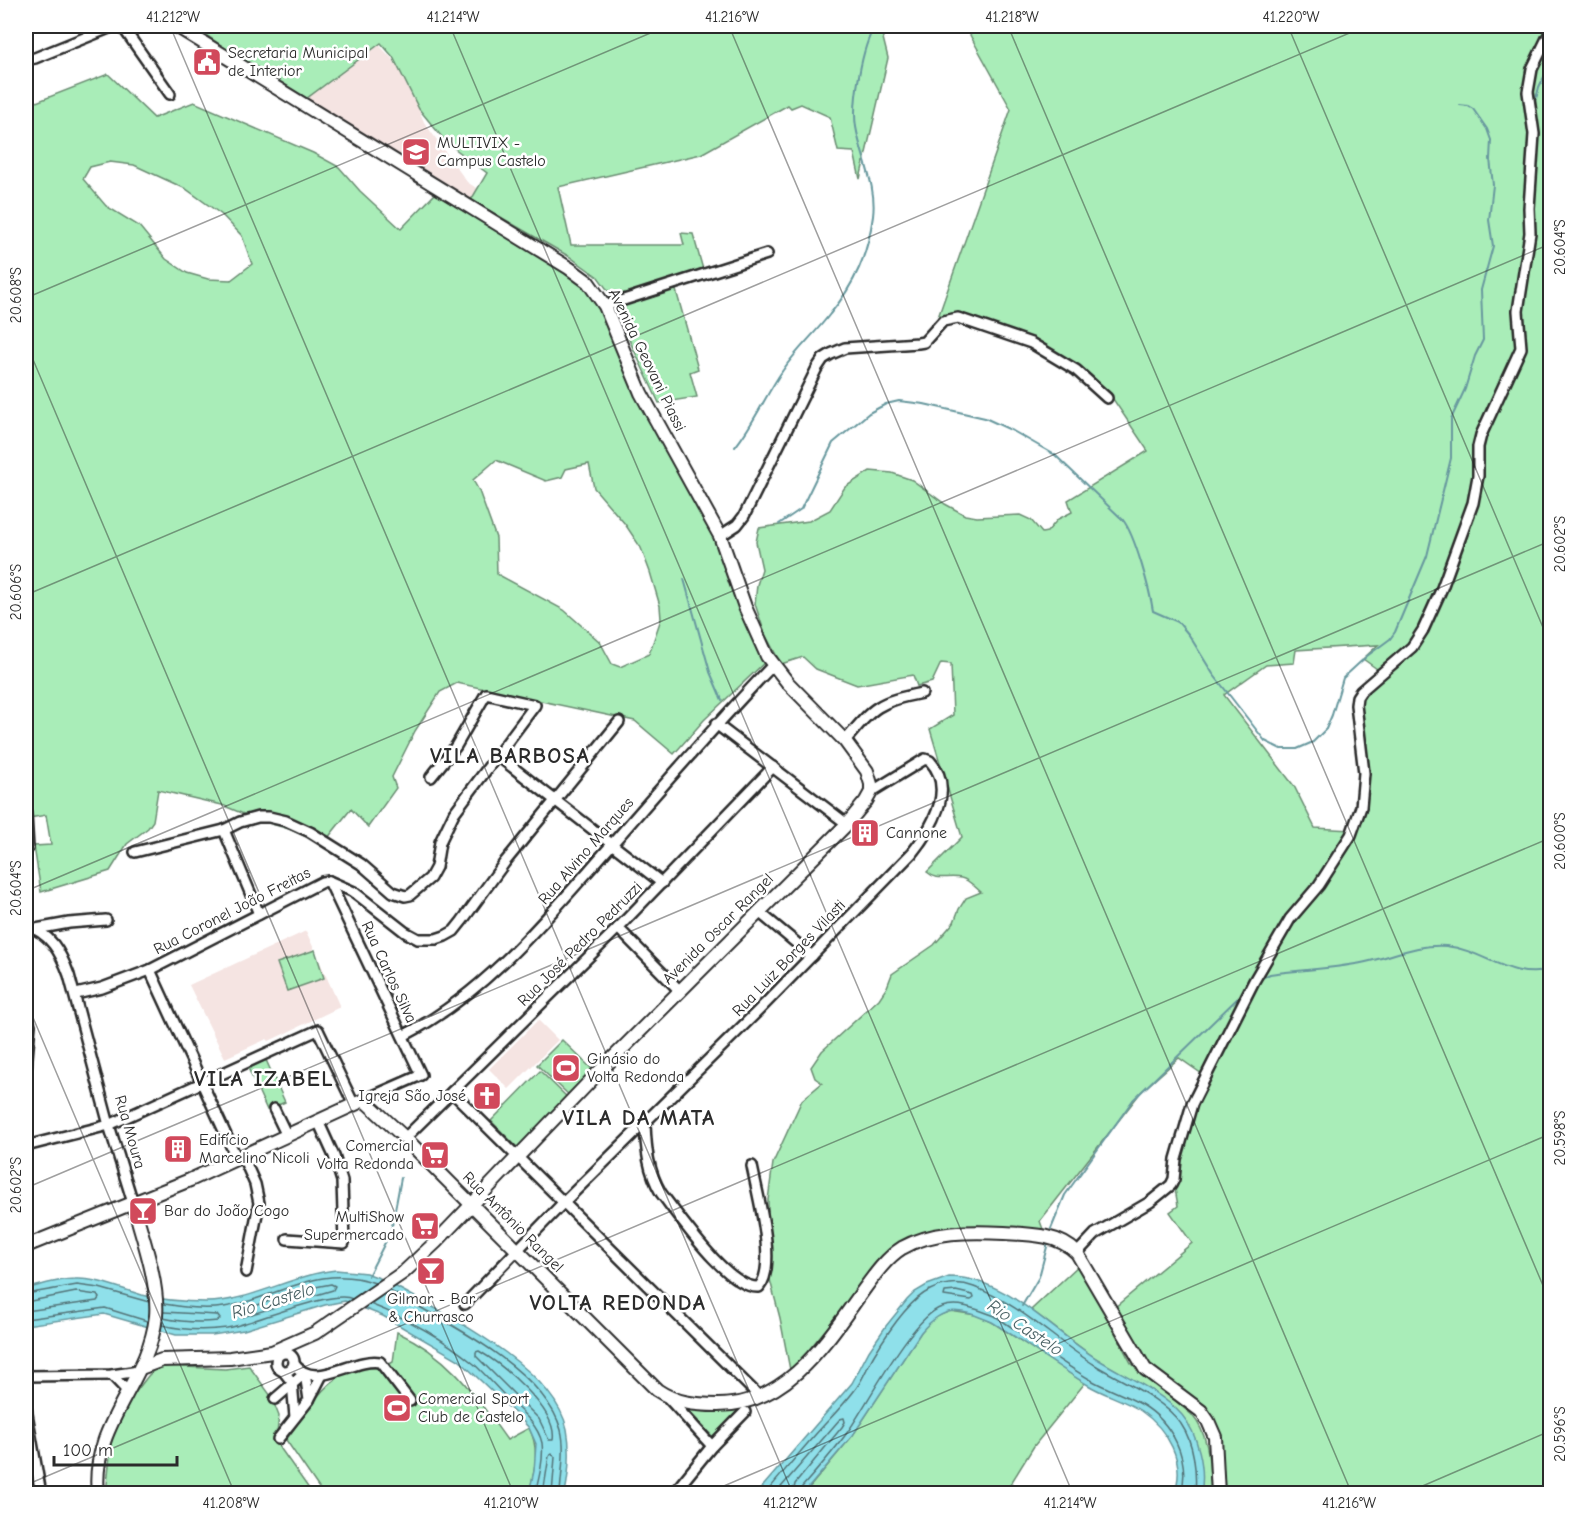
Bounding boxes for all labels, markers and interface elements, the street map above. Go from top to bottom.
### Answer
text: 41.212°W [146,8,200,26]
text: 41.214°W [426,8,480,26]
text: 41.216°W [705,8,759,26]
text: 41.218°W [985,8,1039,26]
text: 41.220°W [1262,8,1320,26]
place label: Secretaria Municipal de Interior [228,44,368,80]
public building icon: Secretaria Municipal de Interior [191,46,223,78]
place label: MULTIVIX - Campus Castelo [437,134,546,170]
school or university icon: MULTIVIX - Campus Castelo [400,136,432,168]
text: 20.604°S [1551,219,1569,275]
text: 20.608°S [7,267,25,323]
street label: Avenida Geovani Piassi [605,286,689,434]
text: 20.602°S [1551,516,1569,572]
text: 20.606°S [7,564,25,620]
district label: VILA BARBOSA [430,743,590,769]
street label: Rua Alvino Marques [535,794,638,908]
text: 20.600°S [1551,812,1569,870]
building icon: Cannone [849,817,881,849]
place label: Cannone [886,824,947,842]
text: 20.604°S [7,860,25,916]
street label: Rua Coronel João Freitas [151,863,314,958]
street label: Avenida Oscar Rangel [659,870,777,988]
street label: Rua José Pedro Pedruzzi [514,878,646,1010]
street label: Rua Luiz Borges Vilasti [729,896,849,1020]
street label: Rua Carlos Silva [358,918,420,1026]
place label: Ginásio do Volta Redonda [587,1050,684,1086]
sports icon: Ginásio do Volta Redonda [550,1052,582,1084]
district label: VILA IZABEL [194,1066,334,1092]
church icon: Igreja São José [471,1080,503,1112]
place label: Igreja São José [359,1087,466,1105]
street label: Rua Moura [111,1093,149,1171]
district label: VILA DA MATA [562,1105,716,1131]
text: 20.598°S [1551,1110,1569,1166]
place label: Edifício Marcelino Nicoli [199,1131,310,1167]
building icon: Edifício Marcelino Nicoli [162,1133,194,1165]
place label: Comercial Volta Redonda [317,1137,414,1173]
supermarket icon: Comercial Volta Redonda [419,1139,451,1171]
text: 20.602°S [7,1157,25,1213]
street label: Rua Antônio Rangel [459,1168,567,1276]
bar icon: Bar do João Cogo [127,1195,159,1227]
place label: Bar do João Cogo [164,1202,289,1220]
place label: MultiShow Supermercado [304,1208,404,1244]
supermarket icon: MultiShow Supermercado [409,1210,441,1242]
bar icon: Gilmar - Bar & Churrasco [415,1255,447,1287]
water label: Rio Castelo [229,1278,317,1324]
place label: Gilmar - Bar & Churrasco [387,1290,476,1326]
district label: VOLTA REDONDA [530,1290,706,1316]
water label: Rio Castelo [983,1295,1067,1361]
place label: Comercial Sport Club de Castelo [418,1390,529,1426]
sports icon: Comercial Sport Club de Castelo [381,1392,413,1424]
text: 20.596°S [1551,1406,1569,1462]
scale bar [54,1429,177,1467]
text: 100 m [63,1440,113,1461]
text: 41.208°W [203,1494,259,1512]
text: 41.210°W [483,1494,539,1512]
text: 41.212°W [763,1494,817,1512]
text: 41.214°W [1043,1494,1097,1512]
text: 41.216°W [1322,1494,1376,1512]

